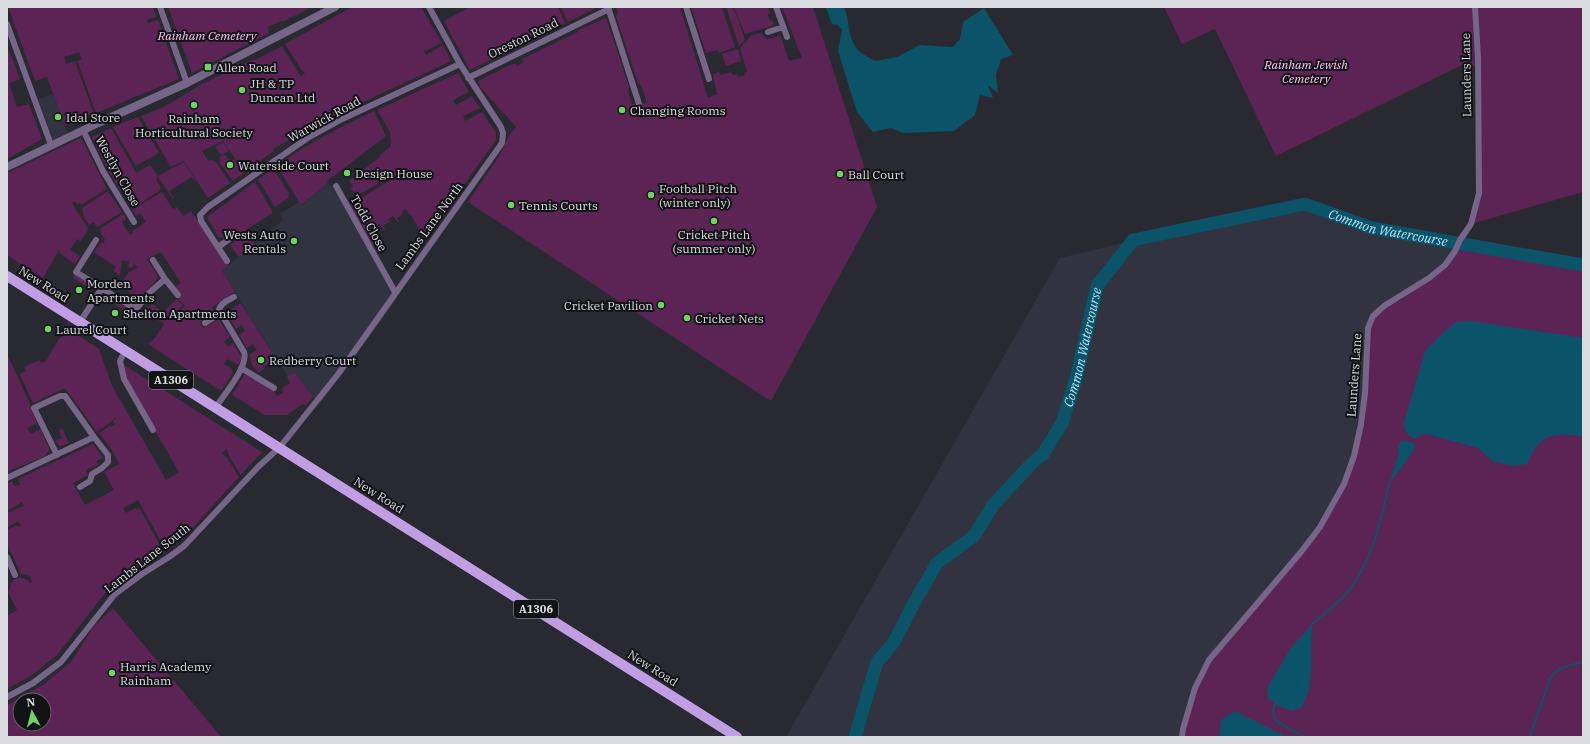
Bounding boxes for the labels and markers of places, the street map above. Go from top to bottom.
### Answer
place label: Allen Road [216,60,277,75]
marker: Allen Road [203,62,213,72]
place label: JH & TP Duncan Ltd [250,76,315,105]
marker: JH & TP Duncan Ltd [237,85,247,95]
marker: Rainham Horticultural Society [189,100,199,110]
place label: Changing Rooms [630,103,726,118]
marker: Changing Rooms [617,105,627,115]
place label: Idal Store [66,110,120,125]
place label: Rainham Horticultural Society [135,111,253,140]
marker: Idal Store [53,112,63,122]
place label: Waterside Court [238,158,329,173]
marker: Waterside Court [225,160,235,170]
place label: Design House [355,166,432,181]
place label: Ball Court [848,167,904,182]
marker: Design House [342,168,352,178]
marker: Ball Court [835,169,845,179]
place label: Football Pitch (winter only) [659,181,737,210]
marker: Football Pitch (winter only) [646,190,656,200]
place label: Tennis Courts [519,198,598,213]
marker: Tennis Courts [506,200,516,210]
marker: Cricket Pitch (summer only) [709,216,719,226]
place label: Wests Auto Rentals [223,227,286,256]
place label: Cricket Pitch (summer only) [673,227,755,256]
marker: Wests Auto Rentals [289,236,299,246]
place label: Morden Apartments [87,276,155,305]
marker: Morden Apartments [74,285,84,295]
place label: Cricket Pavilion [564,298,653,313]
marker: Cricket Pavilion [656,300,666,310]
place label: Shelton Apartments [123,306,237,321]
marker: Shelton Apartments [110,308,120,318]
place label: Cricket Nets [695,311,764,326]
marker: Cricket Nets [682,313,692,323]
place label: Laurel Court [56,322,127,337]
marker: Laurel Court [43,324,53,334]
place label: Redberry Court [269,353,356,368]
marker: Redberry Court [256,355,266,365]
place label: Harris Academy Rainham [120,659,212,688]
marker: Harris Academy Rainham [107,668,117,678]

